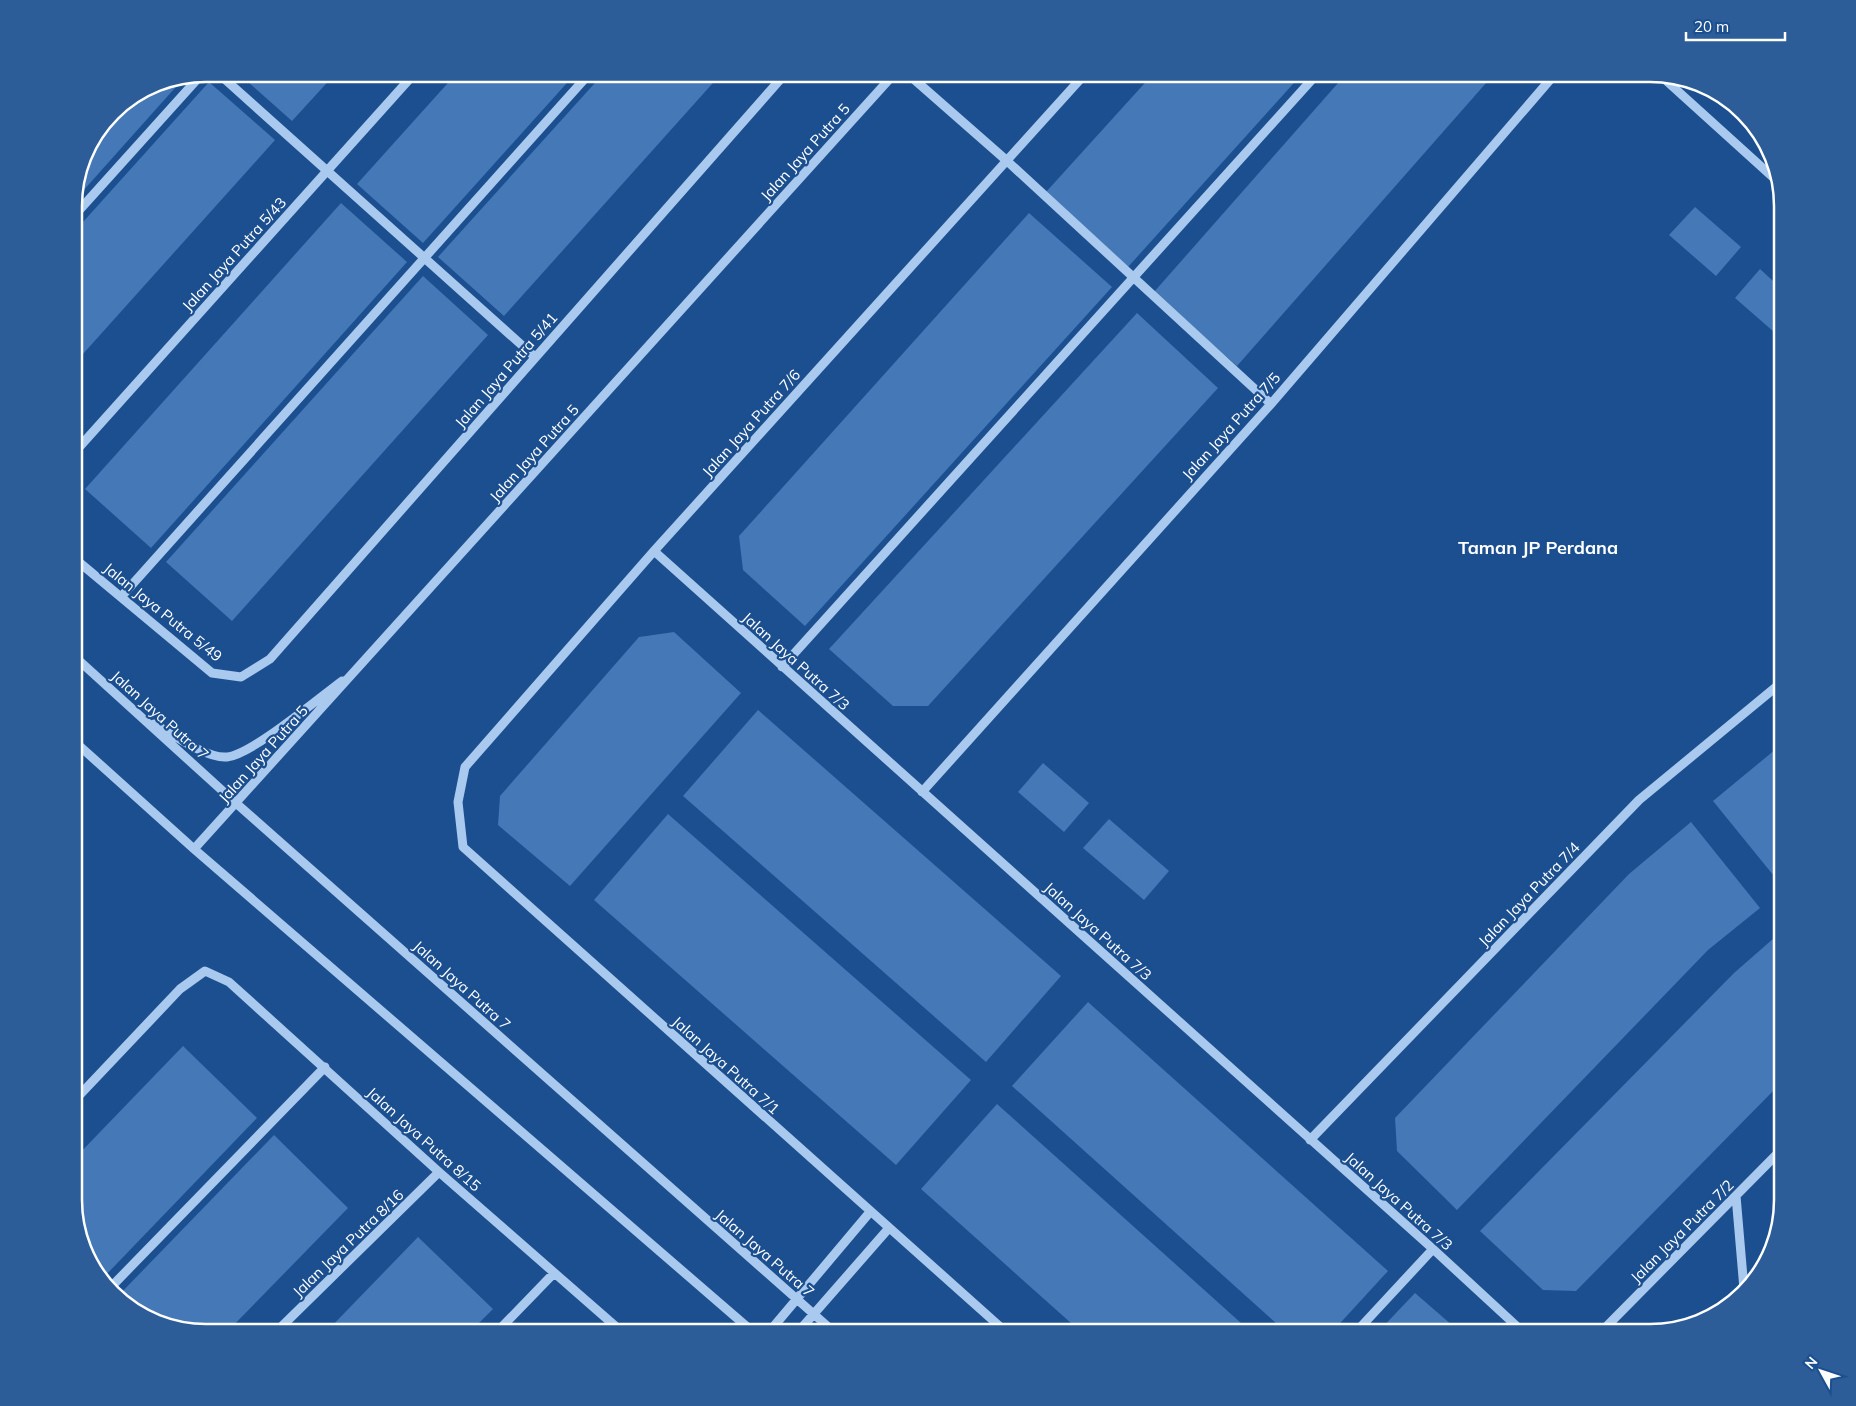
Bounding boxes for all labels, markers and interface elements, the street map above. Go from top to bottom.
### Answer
scale bar [1686,10,1785,42]
text: 20 m [1694,17,1729,36]
street label: Jalan Jaya Putra 5 [756,99,854,205]
street label: Jalan Jaya Putra 5/43 [178,193,290,315]
street label: Jalan Jaya Putra 5/41 [451,308,561,432]
street label: Jalan Jaya Putra 7/6 [698,365,804,481]
street label: Jalan Jaya Putra 7/5 [1178,368,1284,484]
street label: Jalan Jaya Putra 5 [485,400,583,506]
district label: Taman JP Perdana [1458,536,1618,559]
street label: Jalan Jaya Putra 5/49 [100,558,226,666]
street label: Jalan Jaya Putra 7/3 [738,608,854,714]
street label: Jalan Jaya Putra 7 [107,666,213,764]
street label: Jalan Jaya Putra 5 [214,701,312,807]
street label: Jalan Jaya Putra 7/4 [1474,838,1584,950]
street label: Jalan Jaya Putra 7/3 [1040,878,1156,984]
street label: Jalan Jaya Putra 7 [409,936,515,1034]
street label: Jalan Jaya Putra 7/1 [668,1012,784,1118]
street label: Jalan Jaya Putra 8/15 [363,1083,485,1195]
street label: Jalan Jaya Putra 7/3 [1341,1148,1457,1254]
street label: Jalan Jaya Putra 7/2 [1627,1176,1737,1286]
street label: Jalan Jaya Putra 8/16 [289,1185,407,1301]
street label: Jalan Jaya Putra 7 [712,1205,818,1301]
north arrow [1796,1346,1846,1396]
text: N [1801,1353,1821,1372]

